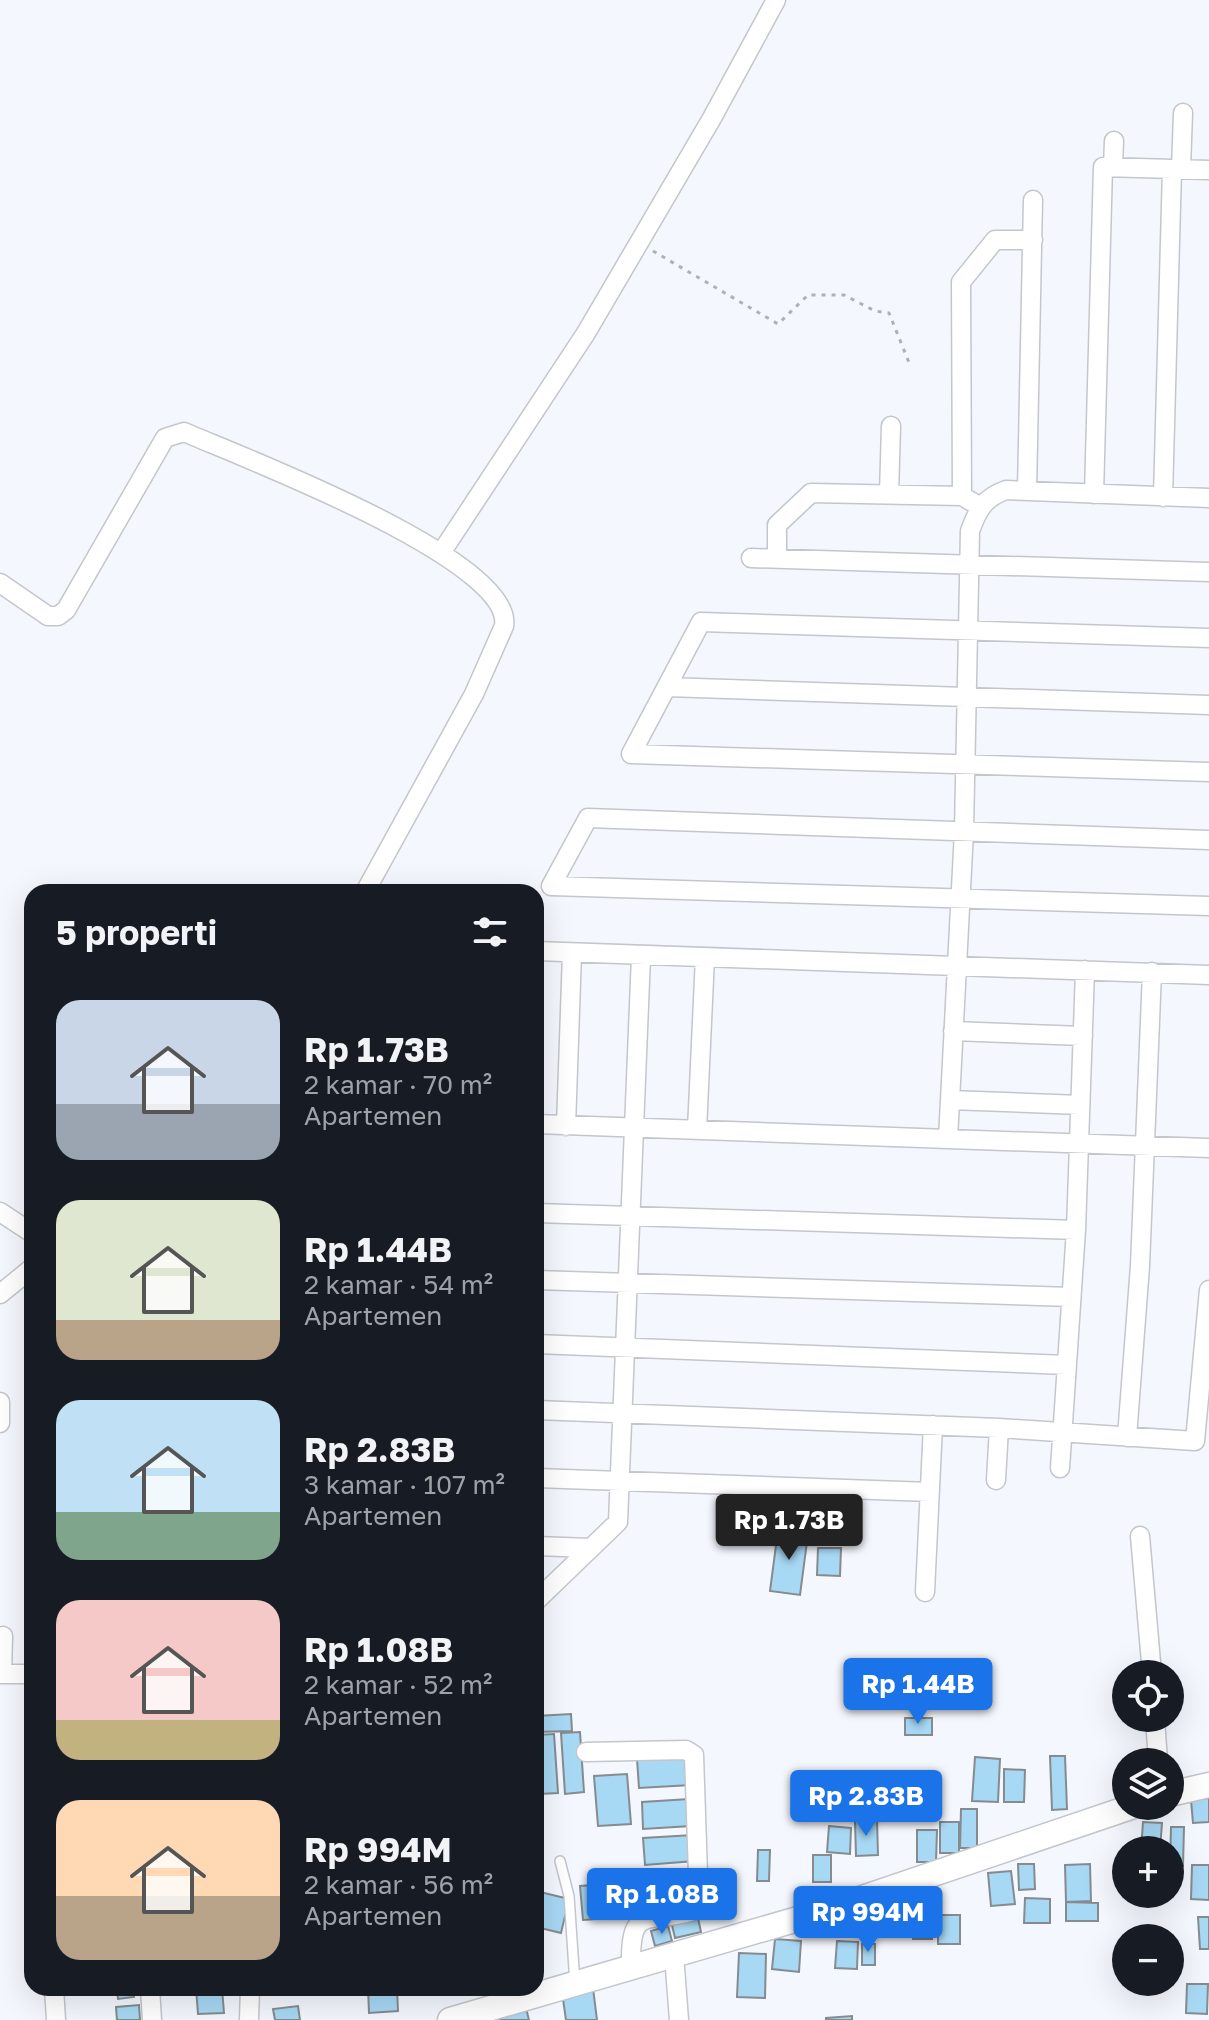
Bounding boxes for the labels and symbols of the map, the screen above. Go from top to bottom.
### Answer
pin: Rp 1.73B [706,1494,872,1562]
pin: Rp 1.44B [835,1658,1001,1726]
pin: Rp 2.83B [783,1770,949,1838]
pin: Rp 1.08B [579,1868,745,1936]
pin: Rp 994M [794,1886,942,1954]

